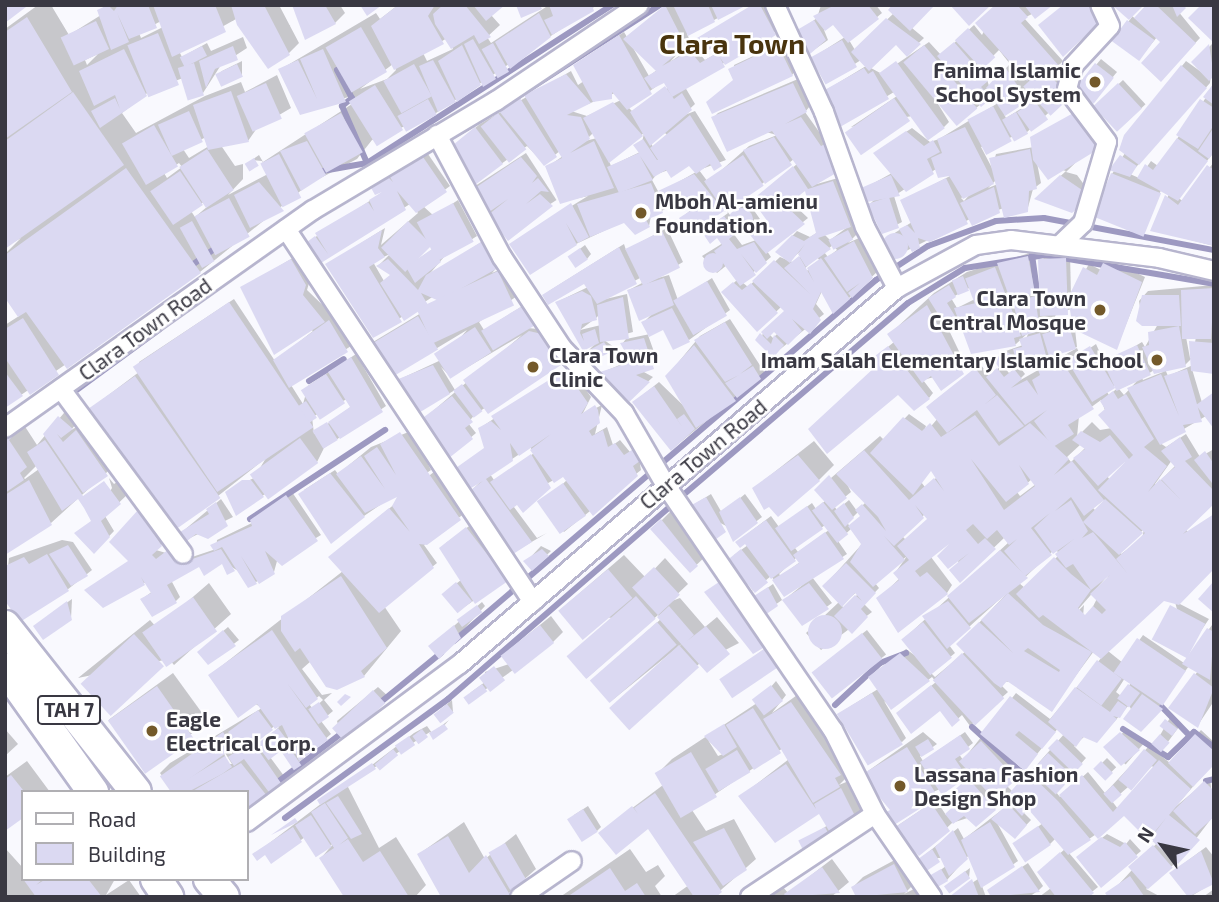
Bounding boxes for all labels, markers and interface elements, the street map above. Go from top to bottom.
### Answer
district label: Clara Town [659,26,805,60]
place label: Fanima Islamic School System [933,57,1081,107]
marker: Fanima Islamic School System [1087,74,1103,90]
place label: Mboh Al-amienu Foundation. [655,188,818,238]
marker: Mboh Al-amienu Foundation. [633,205,649,221]
street label: Clara Town Road [73,272,217,386]
place label: Clara Town Central Mosque [929,285,1086,335]
marker: Clara Town Central Mosque [1092,302,1108,318]
place label: Clara Town Clinic [549,342,659,392]
place label: Imam Salah Elementary Islamic School [760,347,1143,373]
marker: Imam Salah Elementary Islamic School [1149,352,1165,368]
marker: Clara Town Clinic [523,357,543,377]
street label: Clara Town Road [634,393,772,515]
road number: TAH 7 [36,694,102,726]
place label: Eagle Electrical Corp. [166,706,316,756]
marker: Eagle Electrical Corp. [144,723,160,739]
place label: Lassana Fashion Design Shop [914,761,1078,811]
marker: Lassana Fashion Design Shop [892,778,908,794]
legend [21,790,248,881]
text: Road [88,806,136,831]
north arrow [1128,811,1198,881]
text: N [1132,822,1158,846]
text: Building [88,841,166,866]

